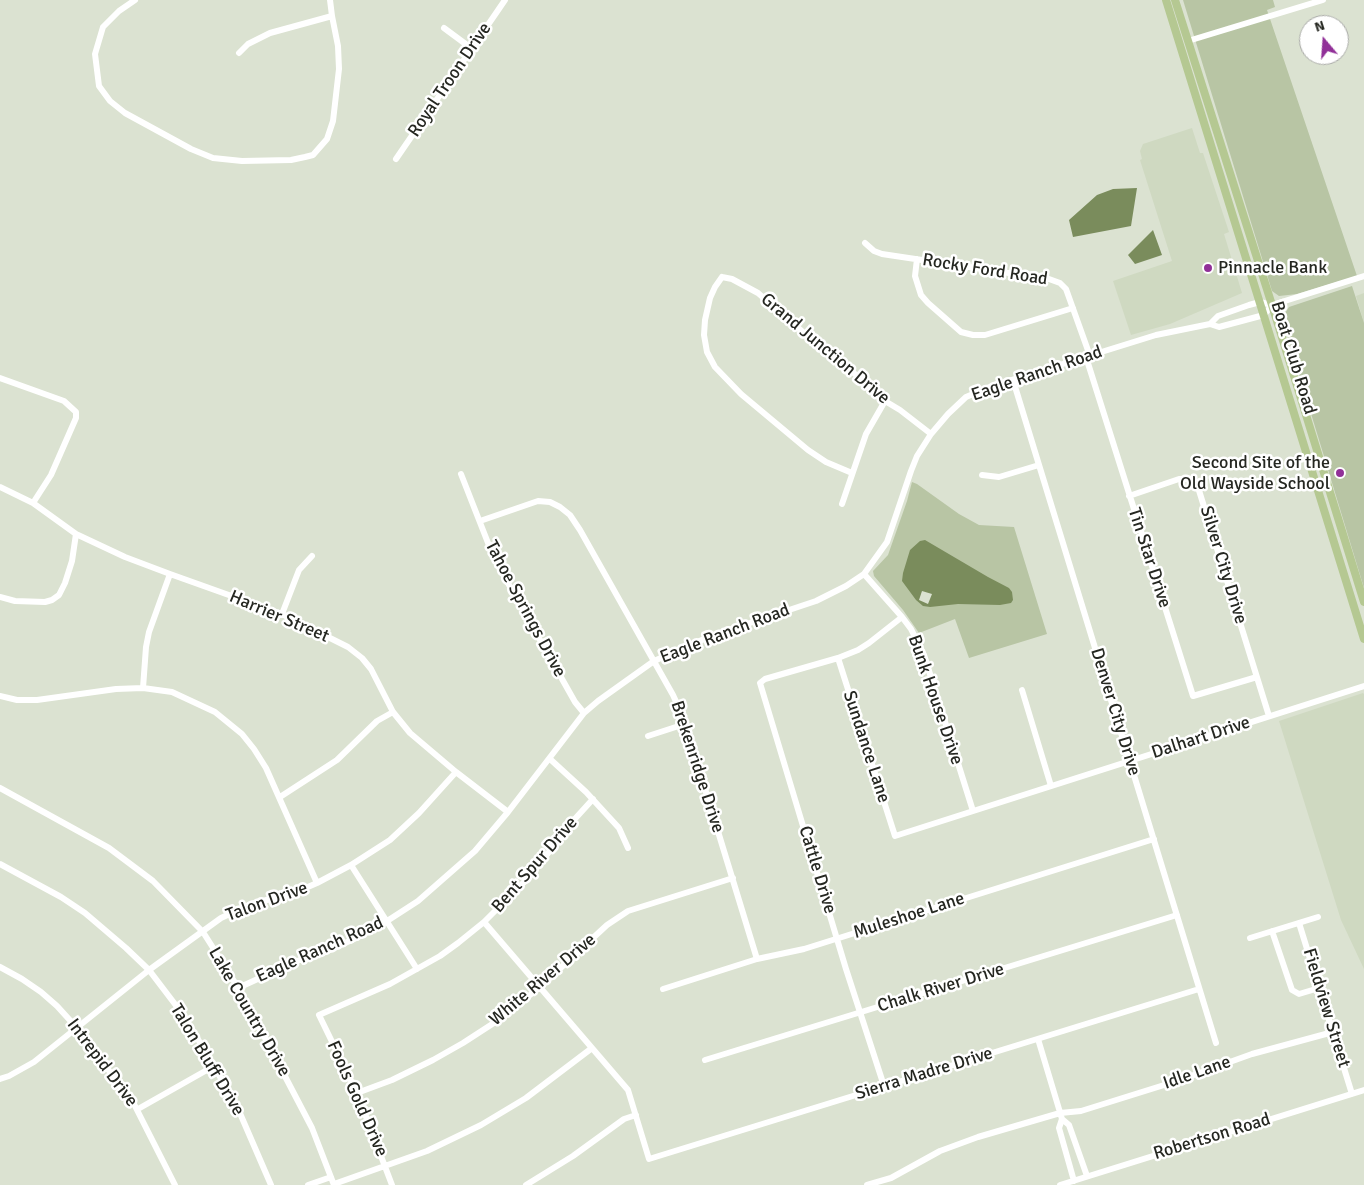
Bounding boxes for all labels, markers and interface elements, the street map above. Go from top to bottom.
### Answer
north arrow [1299,15,1349,65]
text: N [1312,17,1327,36]
street label: Royal Troon Drive [404,19,496,141]
street label: Rocky Ford Road [921,249,1049,291]
place label: Pinnacle Bank [1218,257,1327,279]
marker: Pinnacle Bank [1202,262,1214,274]
street label: Grand Junction Drive [756,289,894,409]
street label: Boat Club Road [1266,299,1320,417]
street label: Eagle Ranch Road [969,341,1105,407]
place label: Second Site of the Old Wayside School [1180,452,1330,494]
marker: Second Site of the Old Wayside School [1334,467,1346,479]
street label: Silver City Drive [1195,503,1251,627]
street label: Tin Star Drive [1123,505,1175,611]
street label: Tahoe Springs Drive [480,537,570,681]
street label: Harrier Street [226,586,332,648]
street label: Eagle Ranch Road [657,599,793,669]
street label: Bunk House Drive [903,632,967,768]
street label: Denver City Drive [1085,646,1145,778]
street label: Sundance Lane [838,688,894,806]
street label: Brekenridge Drive [665,698,729,836]
street label: Dalhart Drive [1149,712,1253,764]
street label: Bent Spur Drive [487,813,583,917]
street label: Cattle Drive [793,824,841,916]
street label: Talon Drive [223,877,311,927]
street label: Muleshoe Lane [851,888,967,944]
street label: Eagle Ranch Road [253,912,387,988]
street label: White River Drive [485,929,601,1031]
street label: Lake Country Drive [203,943,295,1081]
street label: Fieldview Street [1298,946,1354,1070]
street label: Chalk River Drive [875,958,1007,1018]
street label: Talon Bluff Drive [165,1000,249,1120]
street label: Intrepid Drive [62,1015,142,1111]
street label: Fools Gold Drive [322,1038,392,1160]
street label: Sierra Madre Drive [853,1043,995,1105]
street label: Idle Lane [1160,1051,1234,1095]
street label: Robertson Road [1151,1109,1273,1165]

